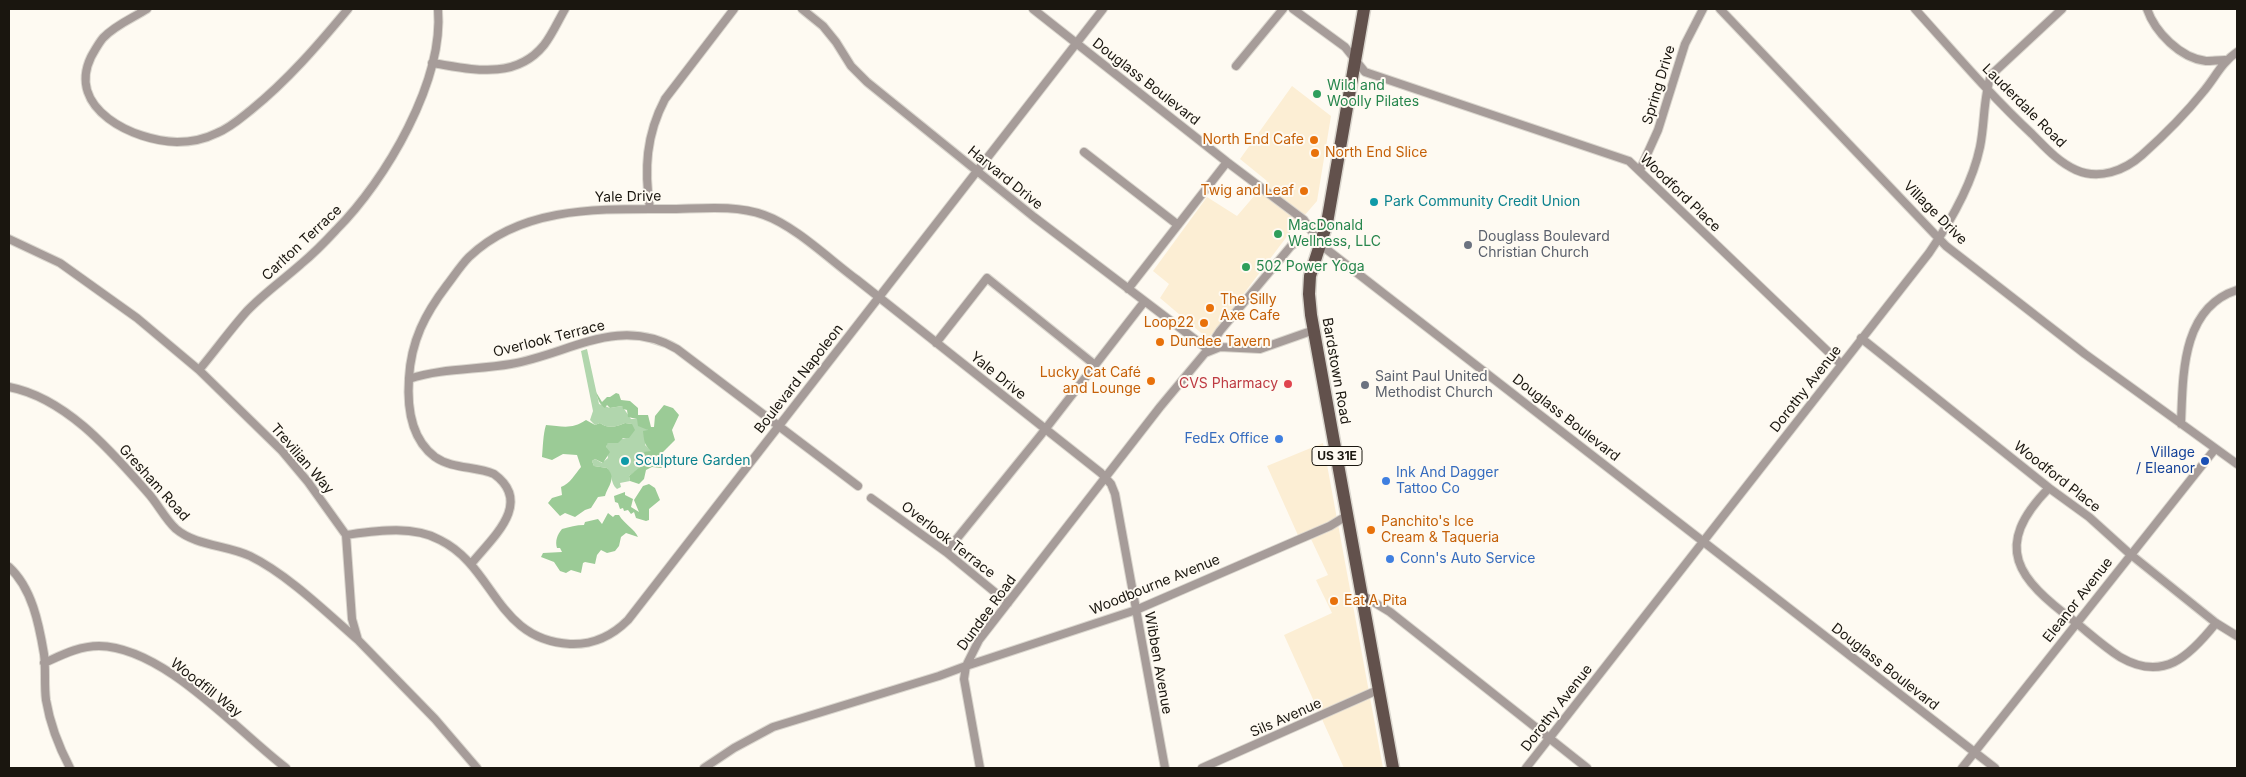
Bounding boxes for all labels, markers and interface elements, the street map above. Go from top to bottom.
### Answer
street label: Douglass Boulevard [1089,35,1203,129]
street label: Spring Drive [1639,43,1679,127]
street label: Lauderdale Road [1979,61,2069,151]
place label: Wild and Woolly Pilates [1327,78,1419,110]
marker: Wild and Woolly Pilates [1311,88,1323,100]
place label: North End Cafe [1203,132,1304,148]
marker: North End Cafe [1308,134,1320,146]
street label: Harvard Drive [964,143,1046,213]
place label: North End Slice [1325,145,1427,161]
marker: North End Slice [1309,147,1321,159]
street label: Woodford Place [1636,150,1724,236]
street label: Village Drive [1900,178,1970,248]
place label: Twig and Leaf [1201,183,1294,199]
marker: Twig and Leaf [1298,185,1310,197]
street label: Yale Drive [595,188,661,206]
place label: Park Community Credit Union [1384,194,1580,210]
marker: Park Community Credit Union [1368,196,1380,208]
street label: Carlton Terrace [259,202,345,284]
place label: MacDonald Wellness, LLC [1288,218,1381,250]
marker: MacDonald Wellness, LLC [1272,228,1284,240]
place label: Douglass Boulevard Christian Church [1478,229,1610,262]
marker: Douglass Boulevard Christian Church [1462,239,1474,251]
place label: 502 Power Yoga [1256,259,1365,275]
marker: 502 Power Yoga [1240,261,1252,273]
place label: The Silly Axe Cafe [1220,292,1280,324]
marker: The Silly Axe Cafe [1204,302,1216,314]
place label: Loop22 [1144,315,1194,331]
street label: Bardstown Road [1318,316,1354,426]
street label: Overlook Terrace [491,317,607,361]
marker: Loop22 [1198,317,1210,329]
street label: Boulevard Napoleon [751,321,847,437]
place label: Dundee Tavern [1170,334,1271,350]
marker: Dundee Tavern [1154,336,1166,348]
street label: Dorothy Avenue [1767,342,1845,436]
street label: Yale Drive [967,349,1029,403]
place label: Lucky Cat Café and Lounge [1040,365,1141,398]
place label: Saint Paul United Methodist Church [1375,369,1493,402]
street label: Douglass Boulevard [1509,371,1623,465]
marker: Lucky Cat Café and Lounge [1145,375,1157,387]
place label: CVS Pharmacy [1179,376,1278,392]
marker: CVS Pharmacy [1282,378,1294,390]
marker: Saint Paul United Methodist Church [1359,379,1371,391]
street label: Trevilian Way [267,420,337,498]
place label: FedEx Office [1184,431,1269,447]
marker: FedEx Office [1273,433,1285,445]
street label: Woodford Place [2010,438,2104,516]
street label: Gresham Road [115,441,193,525]
place label: Village / Eleanor [2136,445,2195,478]
road number: US 31E [1312,446,1362,466]
place label: Sculpture Garden [635,453,751,469]
marker: Sculpture Garden [619,455,631,467]
marker: Village / Eleanor [2199,455,2211,467]
place label: Ink And Dagger Tattoo Co [1396,465,1499,498]
marker: Ink And Dagger Tattoo Co [1380,475,1392,487]
street label: Overlook Terrace [898,498,998,582]
place label: Panchito's Ice Cream & Taqueria [1381,514,1499,546]
marker: Panchito's Ice Cream & Taqueria [1365,524,1377,536]
street label: Woodbourne Avenue [1088,551,1222,619]
place label: Conn's Auto Service [1400,551,1535,567]
marker: Conn's Auto Service [1384,553,1396,565]
street label: Eleanor Avenue [2040,554,2116,646]
street label: Dundee Road [954,572,1020,654]
place label: Eat A Pita [1344,593,1407,609]
marker: Eat A Pita [1328,595,1340,607]
street label: Wibben Avenue [1141,610,1175,716]
street label: Douglass Boulevard [1828,620,1942,714]
street label: Woodfill Way [167,655,245,721]
street label: Dorothy Avenue [1518,661,1596,755]
street label: Sils Avenue [1248,695,1324,741]

